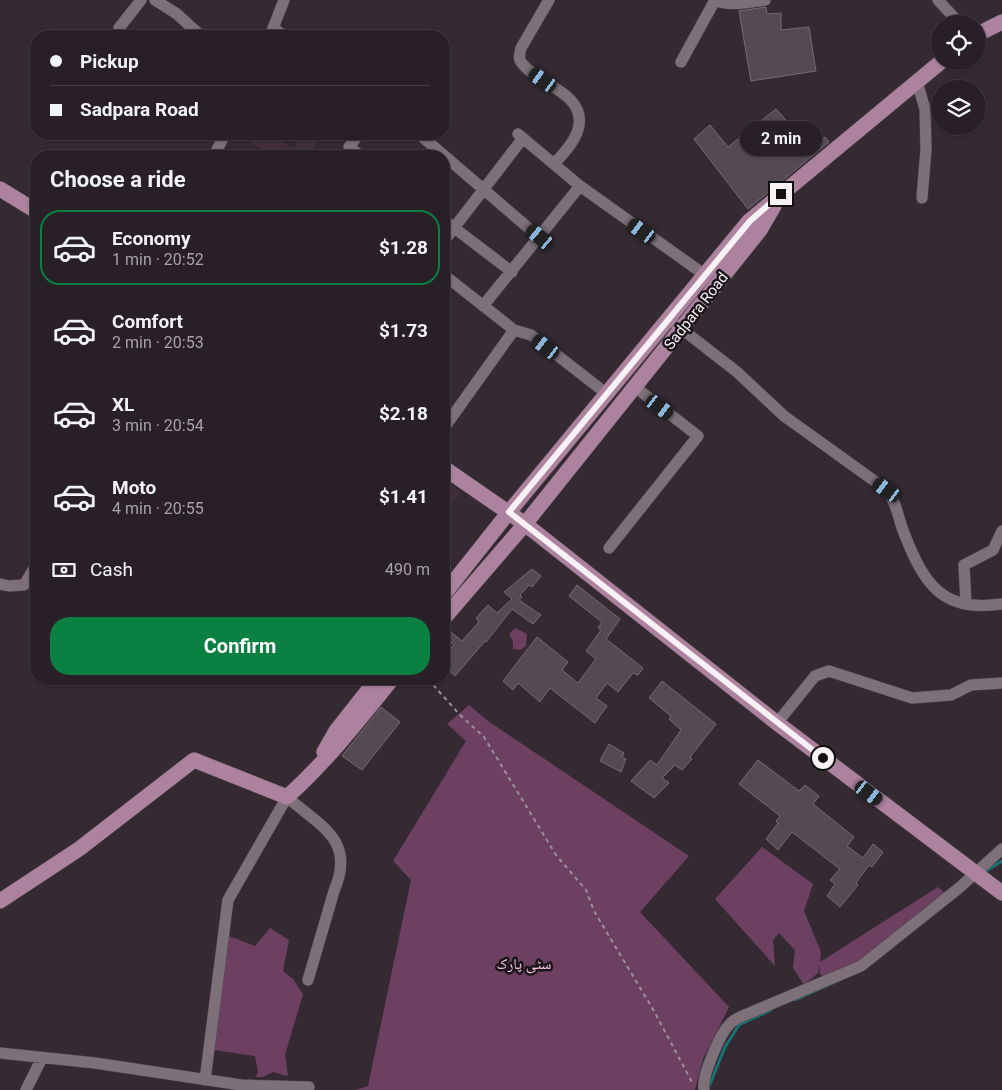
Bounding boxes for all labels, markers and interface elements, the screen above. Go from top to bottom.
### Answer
map controls [931,15,986,135]
button: locate [931,15,986,70]
text: Pickup [80,50,139,73]
car [526,65,559,95]
button: layers [931,80,986,135]
text: Sadpara Road [80,98,199,121]
callout: 2 min [740,121,822,156]
text: 2 min [761,129,801,148]
text: Choose a ride [50,167,186,192]
route end [770,183,792,205]
car [625,216,658,246]
car [523,222,556,252]
icon: car [52,225,97,270]
text: Economy [112,227,191,250]
text: $1.28 [379,236,428,259]
text: 1 min · 20:52 [112,250,204,269]
street label: Sadpara Road [660,269,732,353]
icon: car [52,308,97,353]
text: Comfort [112,310,183,333]
text: $1.73 [379,319,428,342]
car [529,332,562,362]
text: 2 min · 20:53 [112,333,204,352]
icon: car [52,391,97,436]
car [643,392,676,422]
text: XL [112,393,134,416]
text: $2.18 [379,402,428,425]
text: 3 min · 20:54 [112,416,204,435]
icon: car [52,474,97,519]
car [870,475,903,505]
text: Moto [112,476,156,499]
text: $1.41 [379,485,428,508]
text: 4 min · 20:55 [112,499,204,518]
icon: cash [50,556,78,584]
text: Cash [90,558,133,581]
text: 490 m [385,560,430,579]
button: Confirm [50,617,430,675]
route start [812,747,834,769]
car [852,778,885,808]
park label: سٹی پارک [497,955,552,974]

